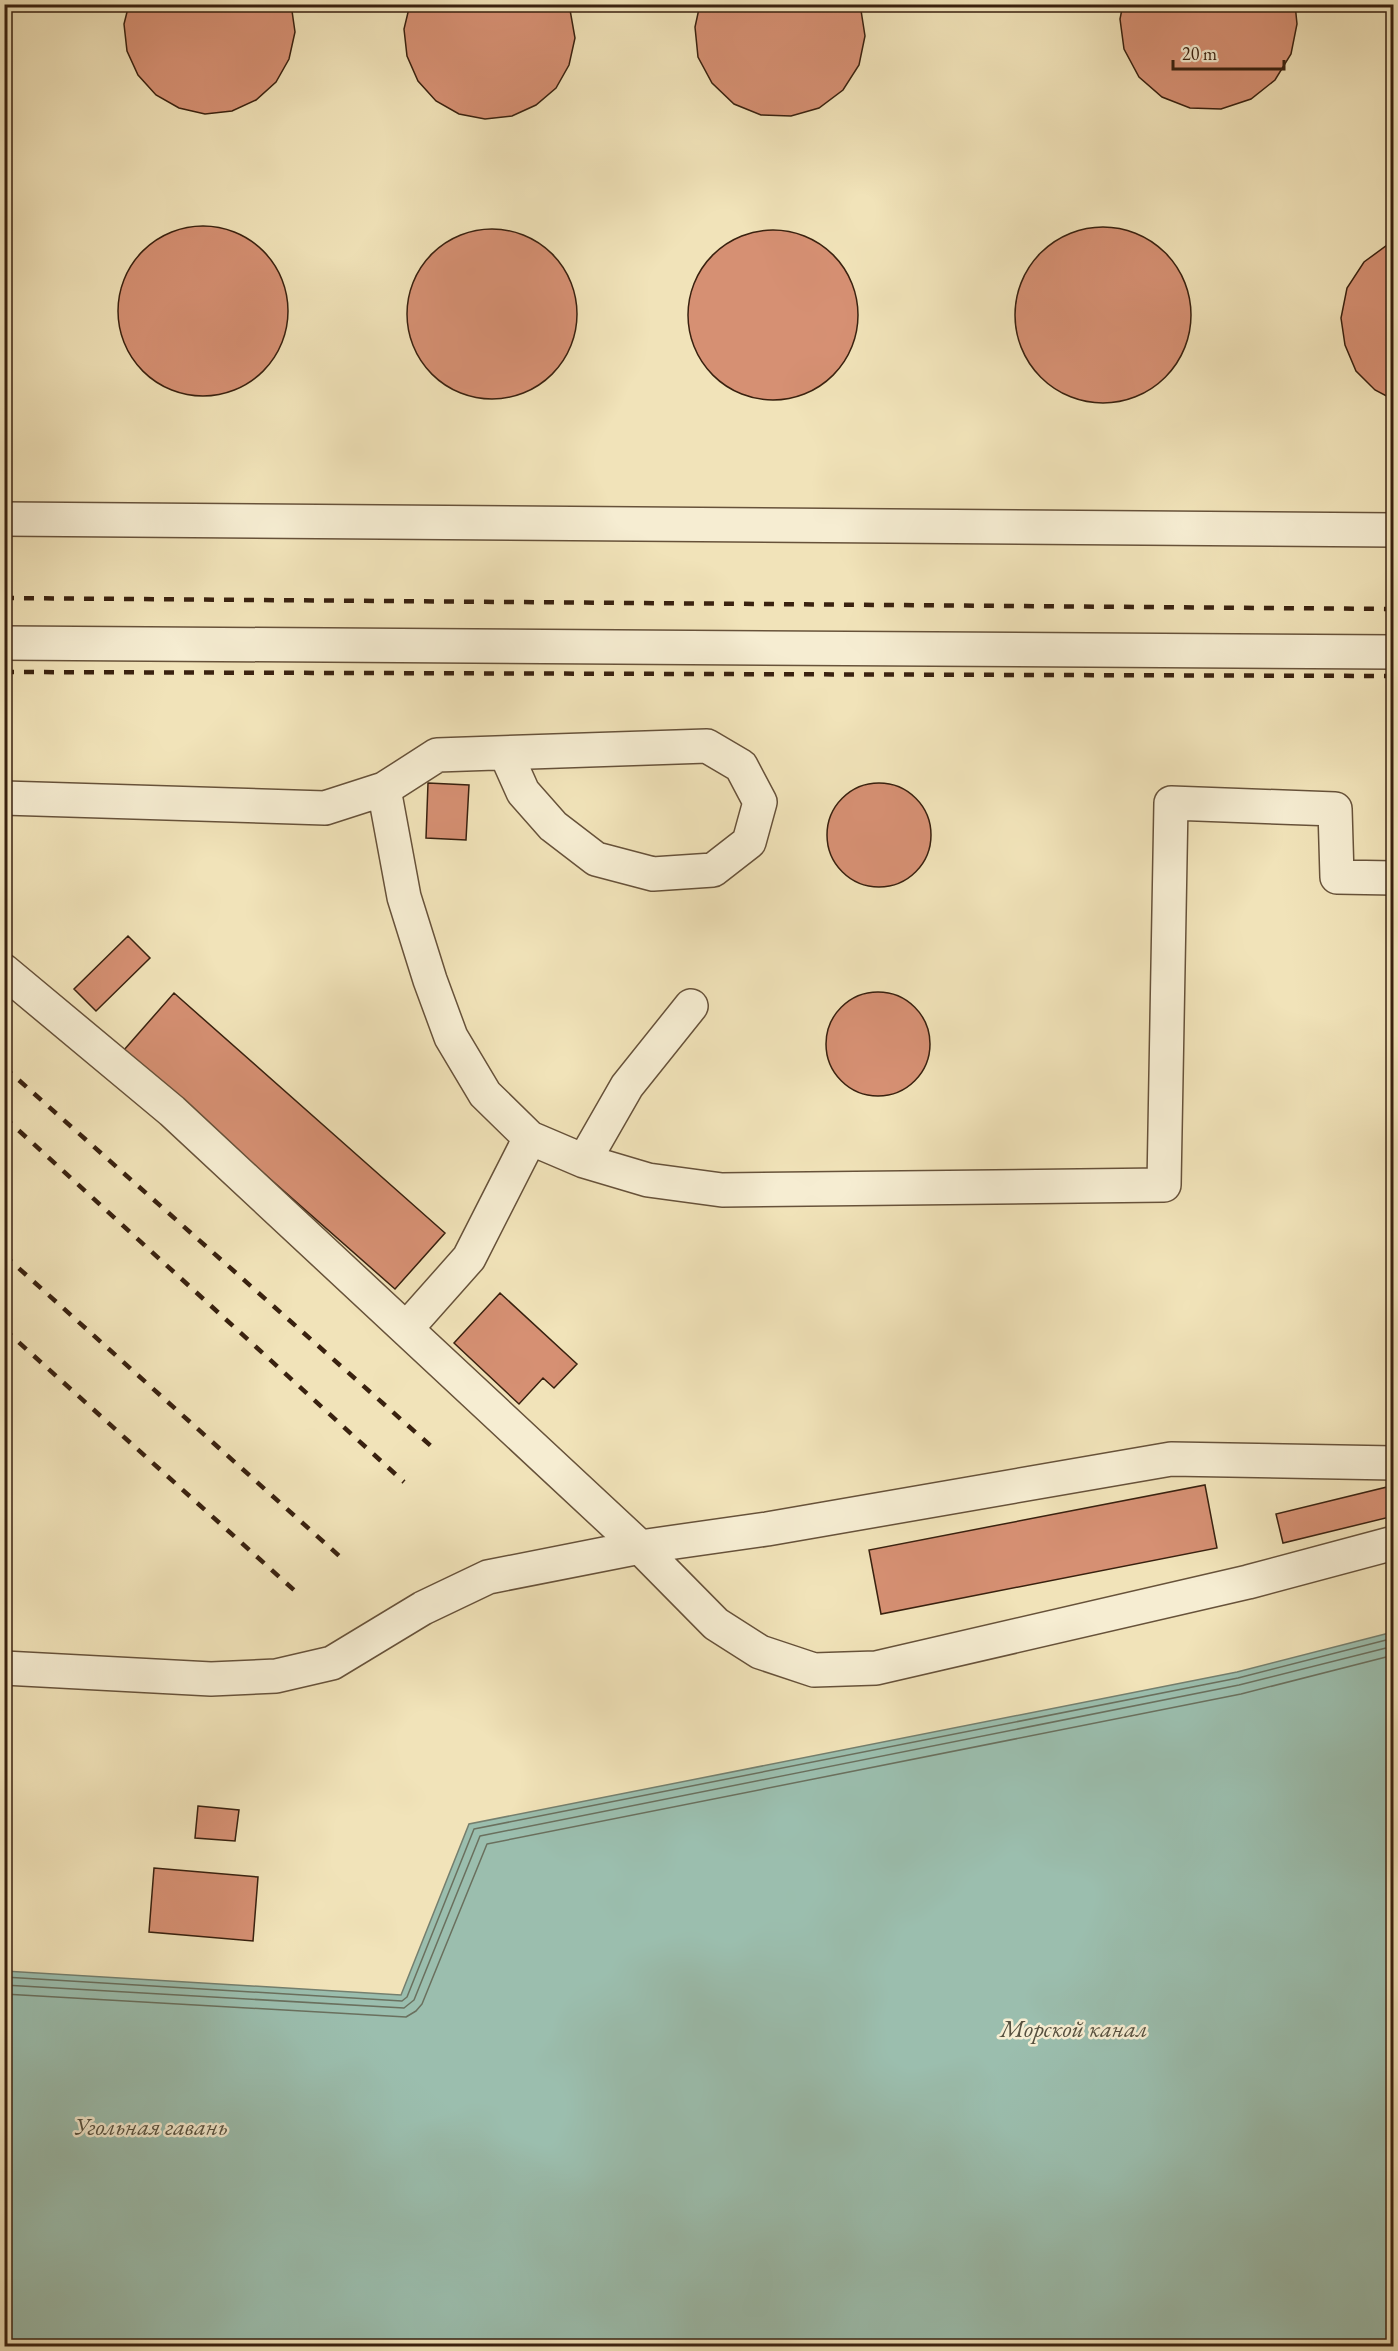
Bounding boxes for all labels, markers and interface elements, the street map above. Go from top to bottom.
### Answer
scale bar [1173,33,1284,71]
text: 20 m [1182,42,1217,65]
water label: Морской канал [998,2013,1148,2044]
water label: Угольная гавань [74,2111,228,2142]

